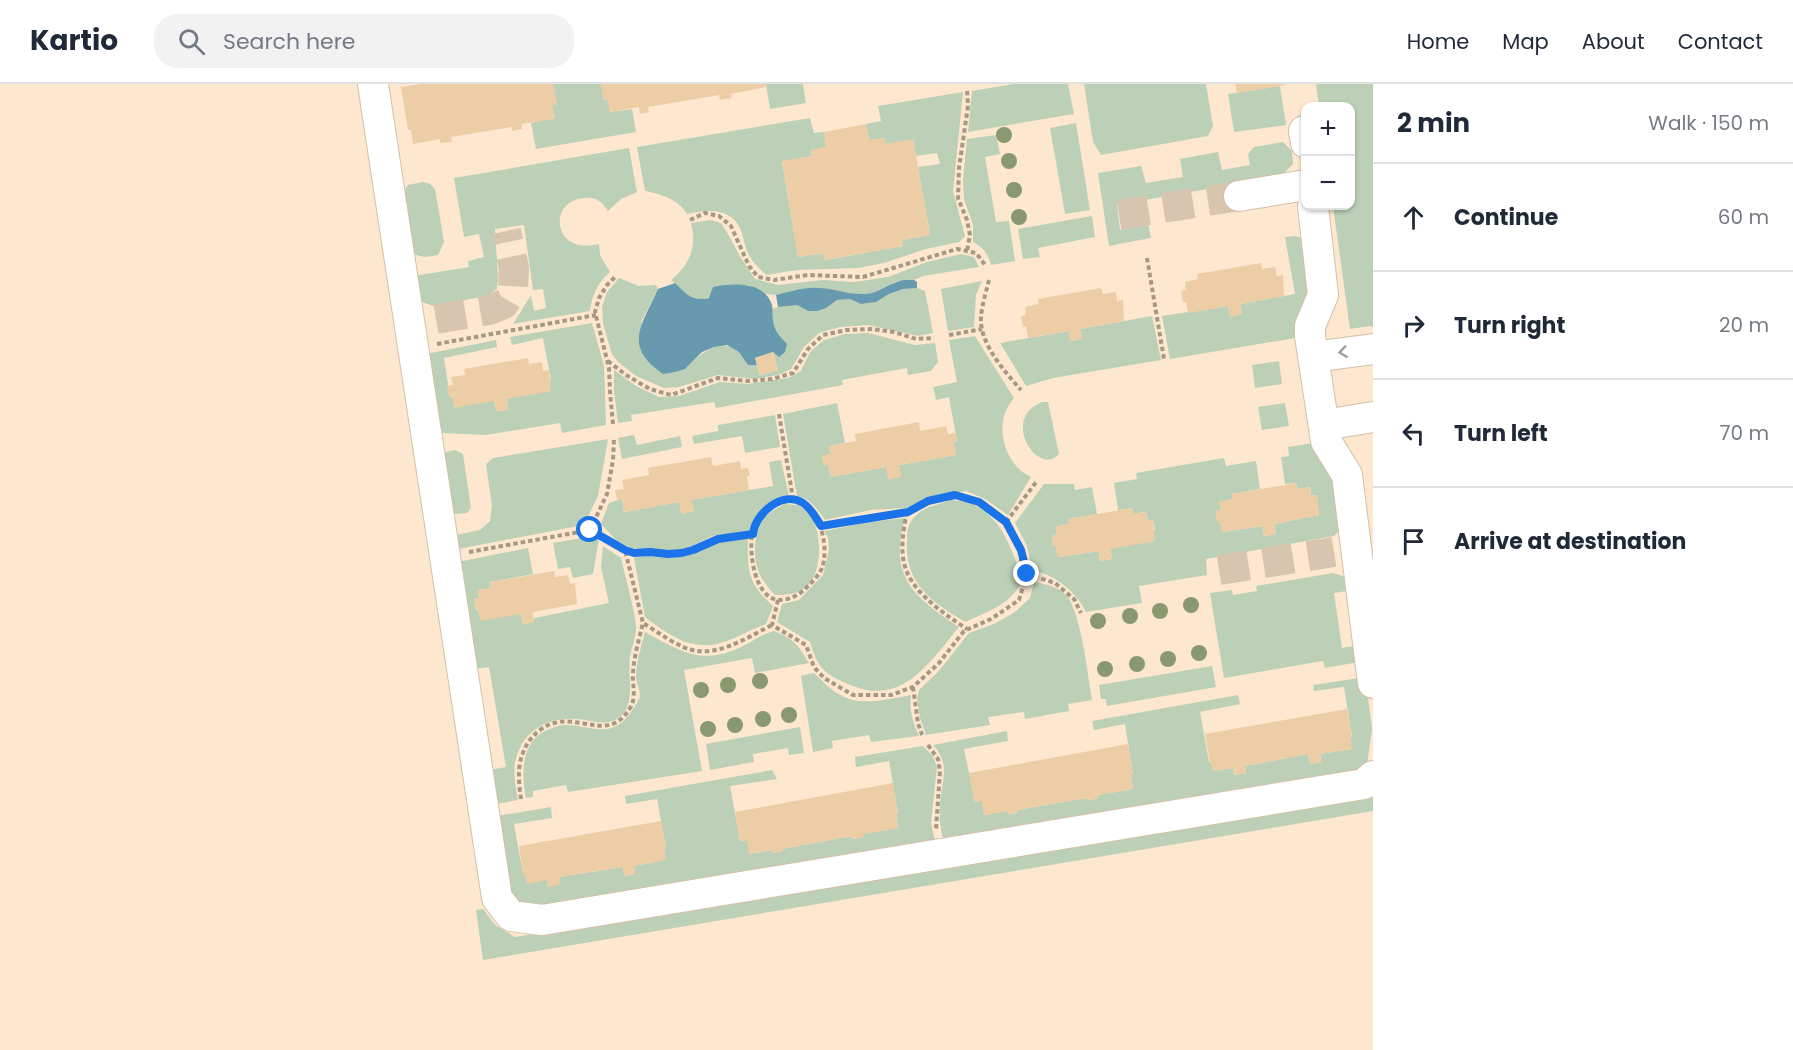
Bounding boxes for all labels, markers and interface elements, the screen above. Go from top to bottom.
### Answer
search box [154,14,574,68]
text: Kartio [30,21,118,60]
icon: search [175,25,208,58]
text: Search here [223,26,356,57]
text: Home [1407,27,1469,56]
text: Map [1502,27,1549,56]
text: About [1582,27,1645,56]
text: Contact [1678,27,1763,56]
map controls [1301,102,1355,210]
button: + [1301,102,1355,156]
text: 2 min [1397,105,1470,141]
text: Walk · 150 m [1648,109,1769,137]
button: − [1301,156,1355,210]
icon: ahead [1397,201,1430,234]
text: Continue [1454,202,1558,233]
text: 60 m [1718,203,1769,231]
icon: right [1397,309,1430,342]
text: Turn right [1454,310,1565,341]
text: 20 m [1719,311,1769,339]
one-way arrow [1338,346,1348,358]
icon: left [1397,417,1430,450]
text: Turn left [1454,418,1548,449]
text: 70 m [1720,419,1769,447]
route start [576,516,602,542]
icon: arrive [1397,525,1430,558]
text: Arrive at destination [1454,526,1686,557]
route end [1013,560,1039,586]

